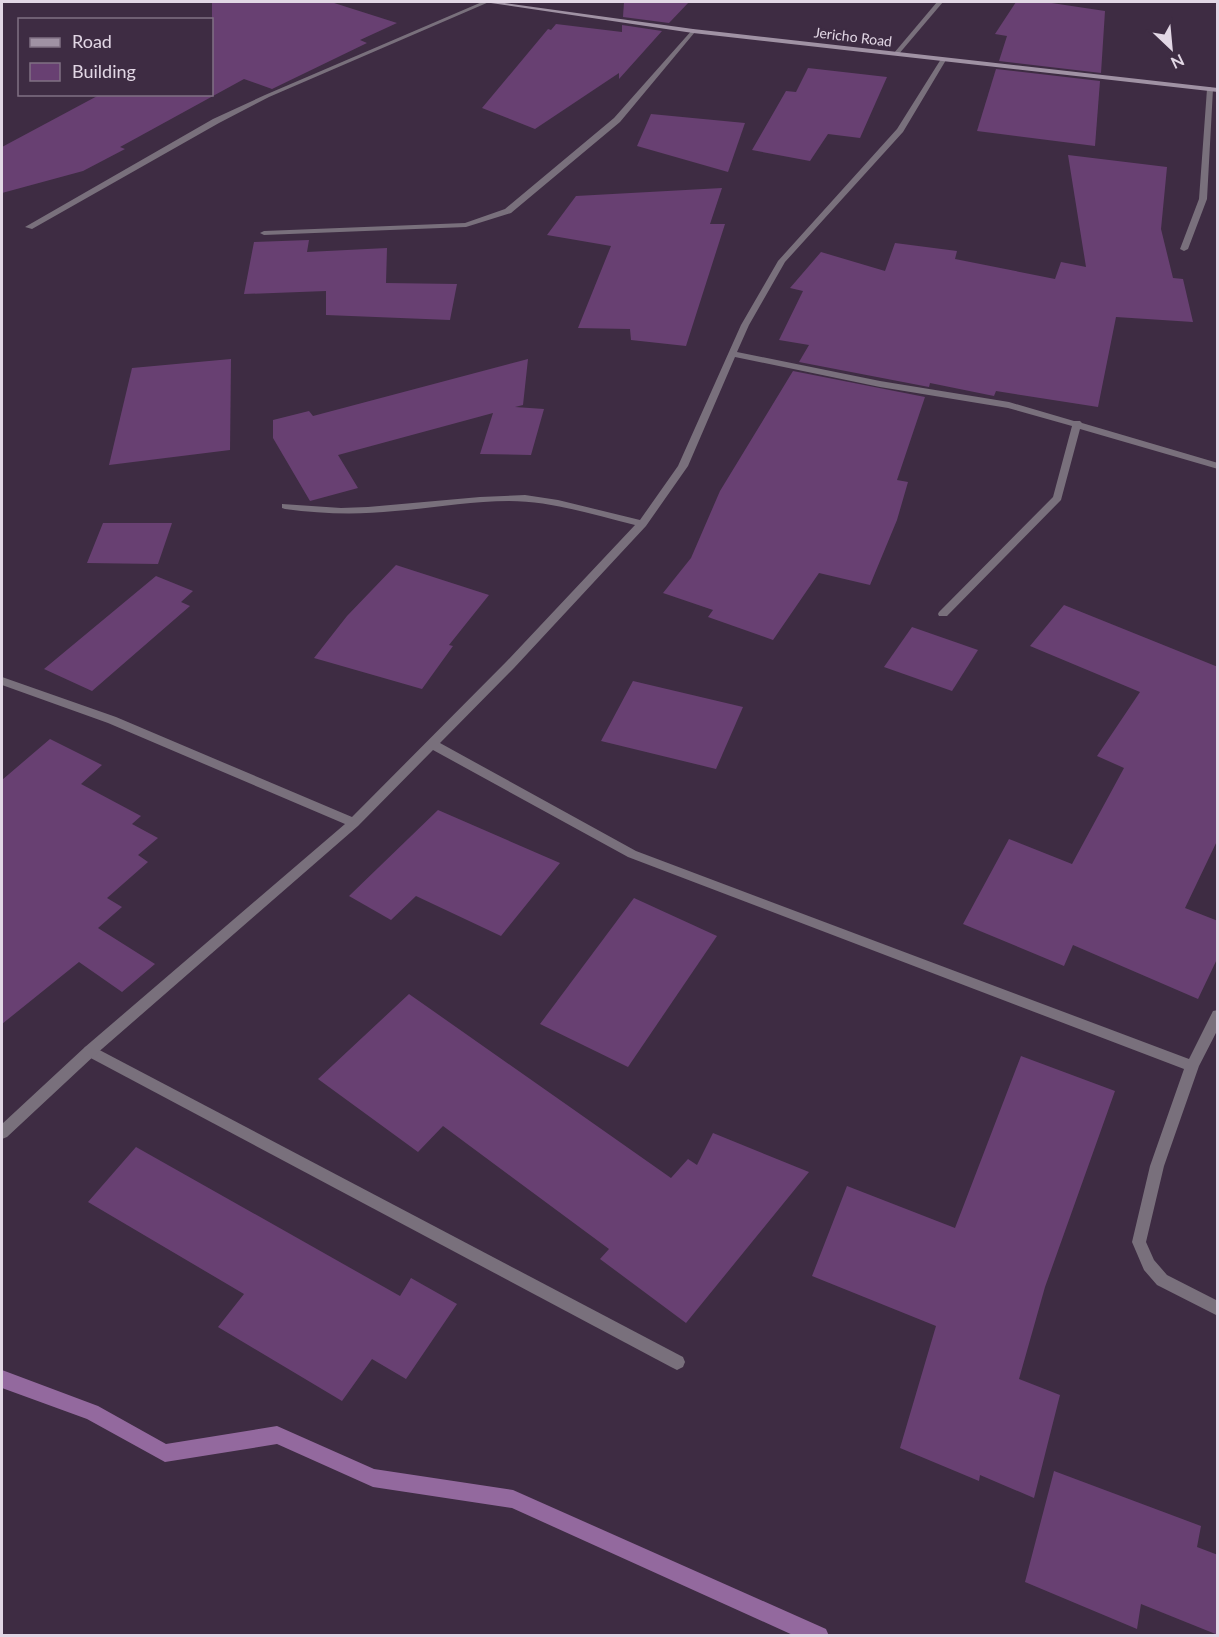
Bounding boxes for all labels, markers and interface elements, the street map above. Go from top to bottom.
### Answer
legend [18,18,213,96]
north arrow [1141,18,1201,78]
street label: Jericho Road [813,23,893,50]
text: Road [72,30,112,52]
text: N [1168,51,1187,73]
text: Building [72,60,136,82]

